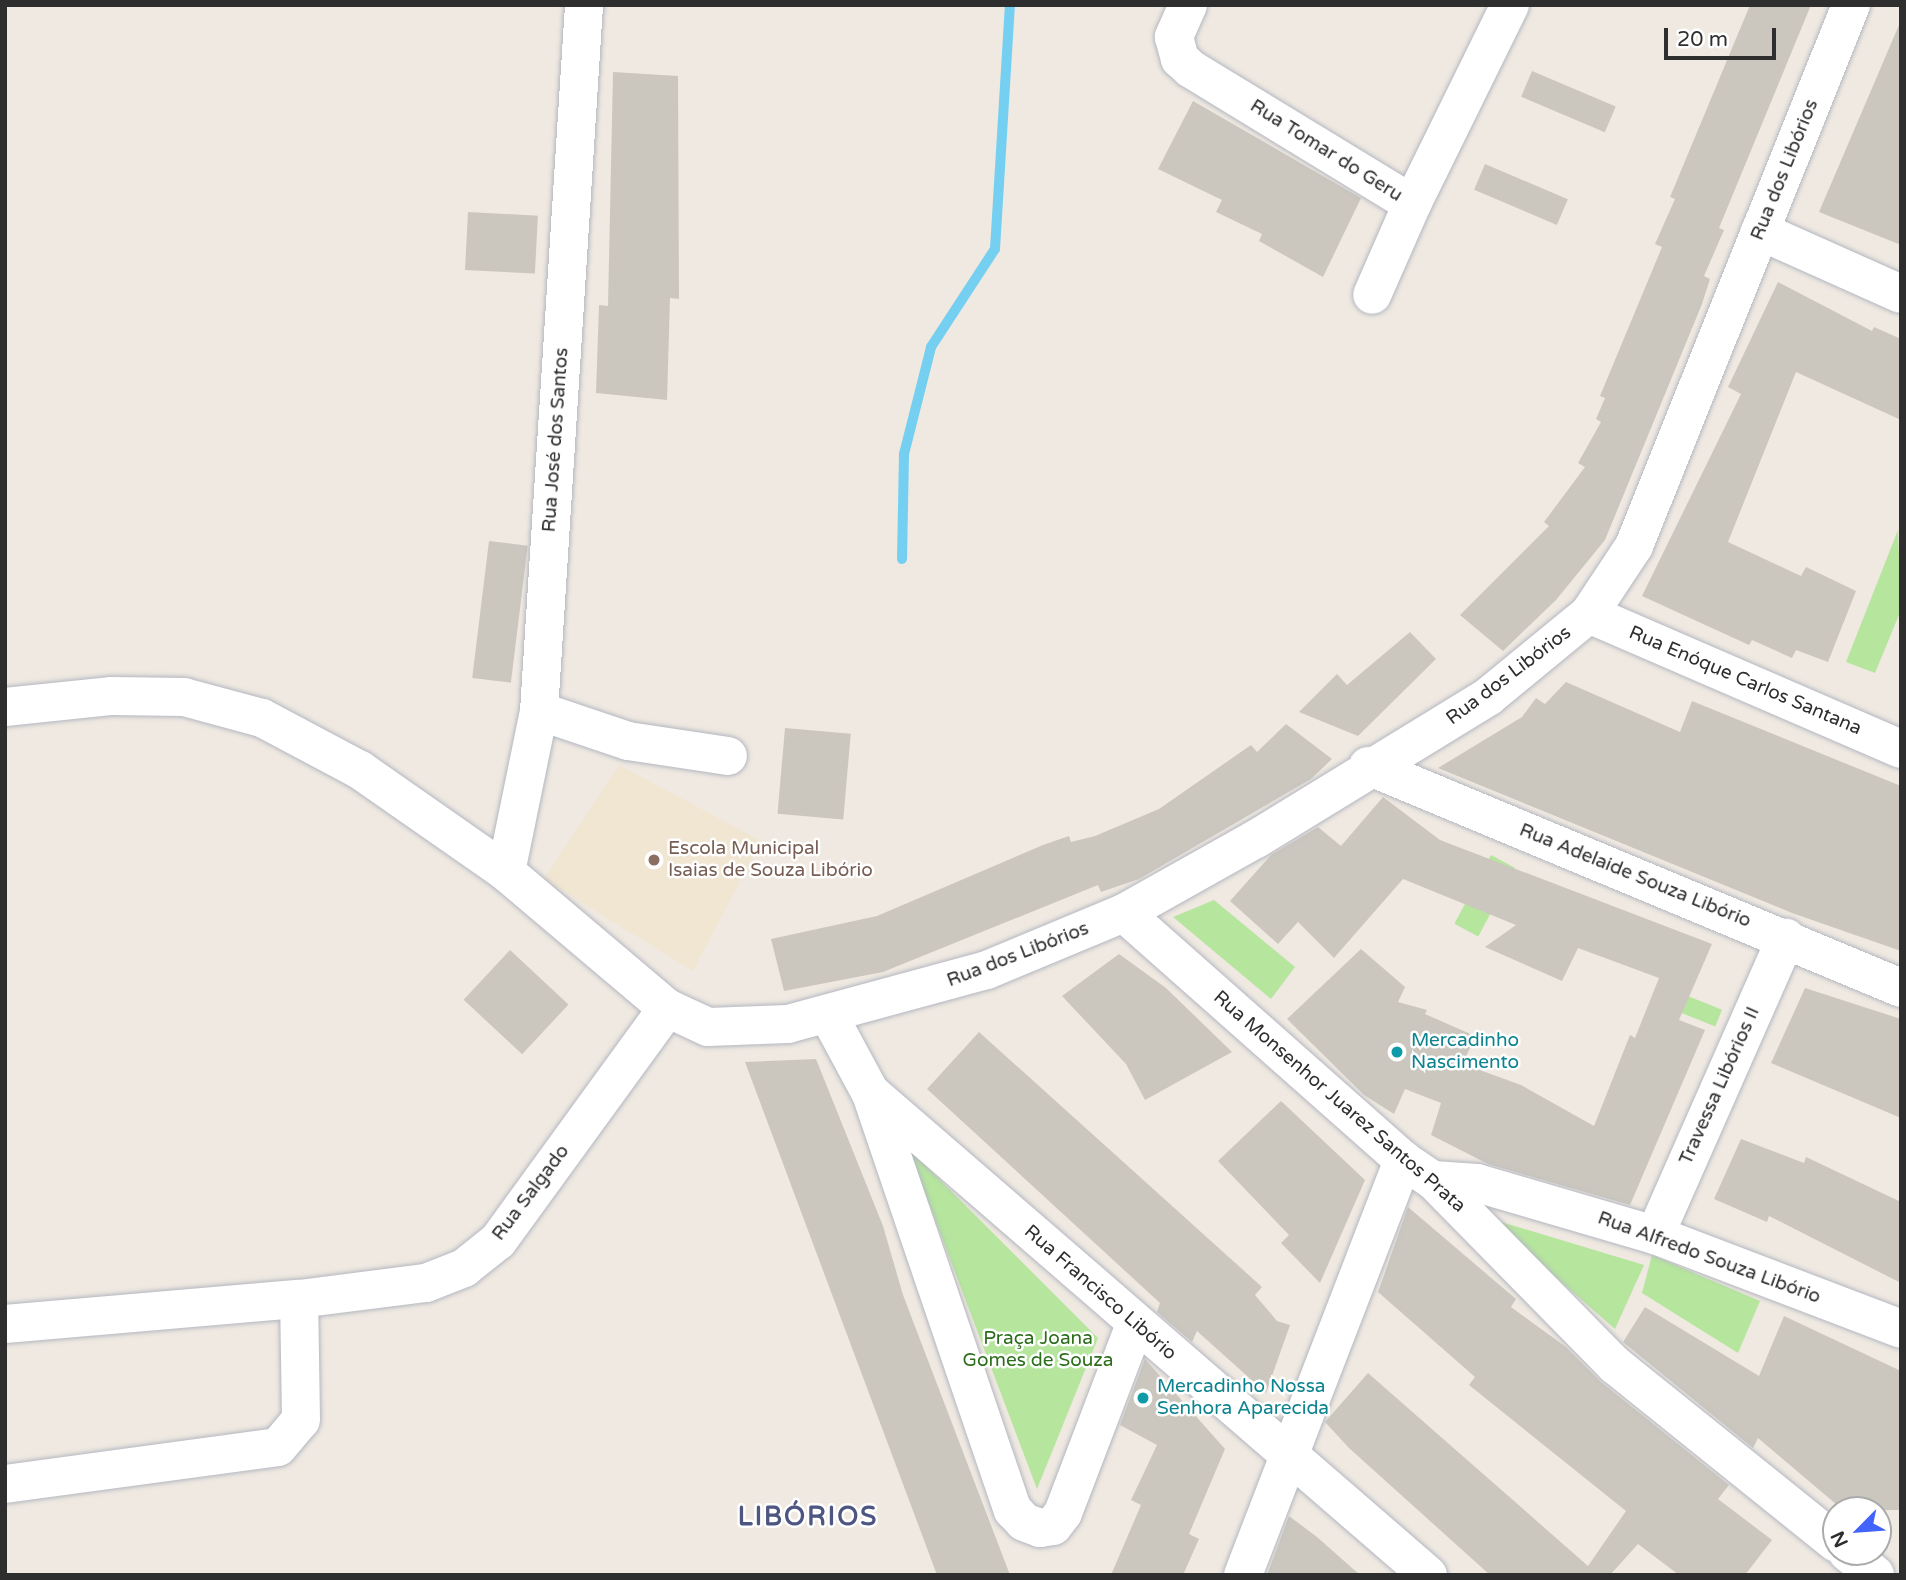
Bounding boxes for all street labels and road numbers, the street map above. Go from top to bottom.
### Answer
street label: Rua Tomar do Geru [1246,95,1406,207]
street label: Rua dos Libórios [1746,96,1824,244]
street label: Rua José dos Santos [538,347,574,533]
street label: Rua dos Libórios [1442,622,1576,730]
street label: Rua Enóque Carlos Santana [1625,622,1865,740]
street label: Rua Adelaide Souza Libório [1516,819,1754,933]
street label: Rua dos Libórios [944,917,1092,993]
street label: Rua Monsenhor Juarez Santos Prata [1208,986,1470,1218]
street label: Travessa Libórios II [1675,1004,1765,1168]
street label: Rua Salgado [488,1141,574,1245]
street label: Rua Alfredo Souza Libório [1594,1207,1824,1309]
street label: Rua Francisco Libório [1019,1221,1181,1365]

